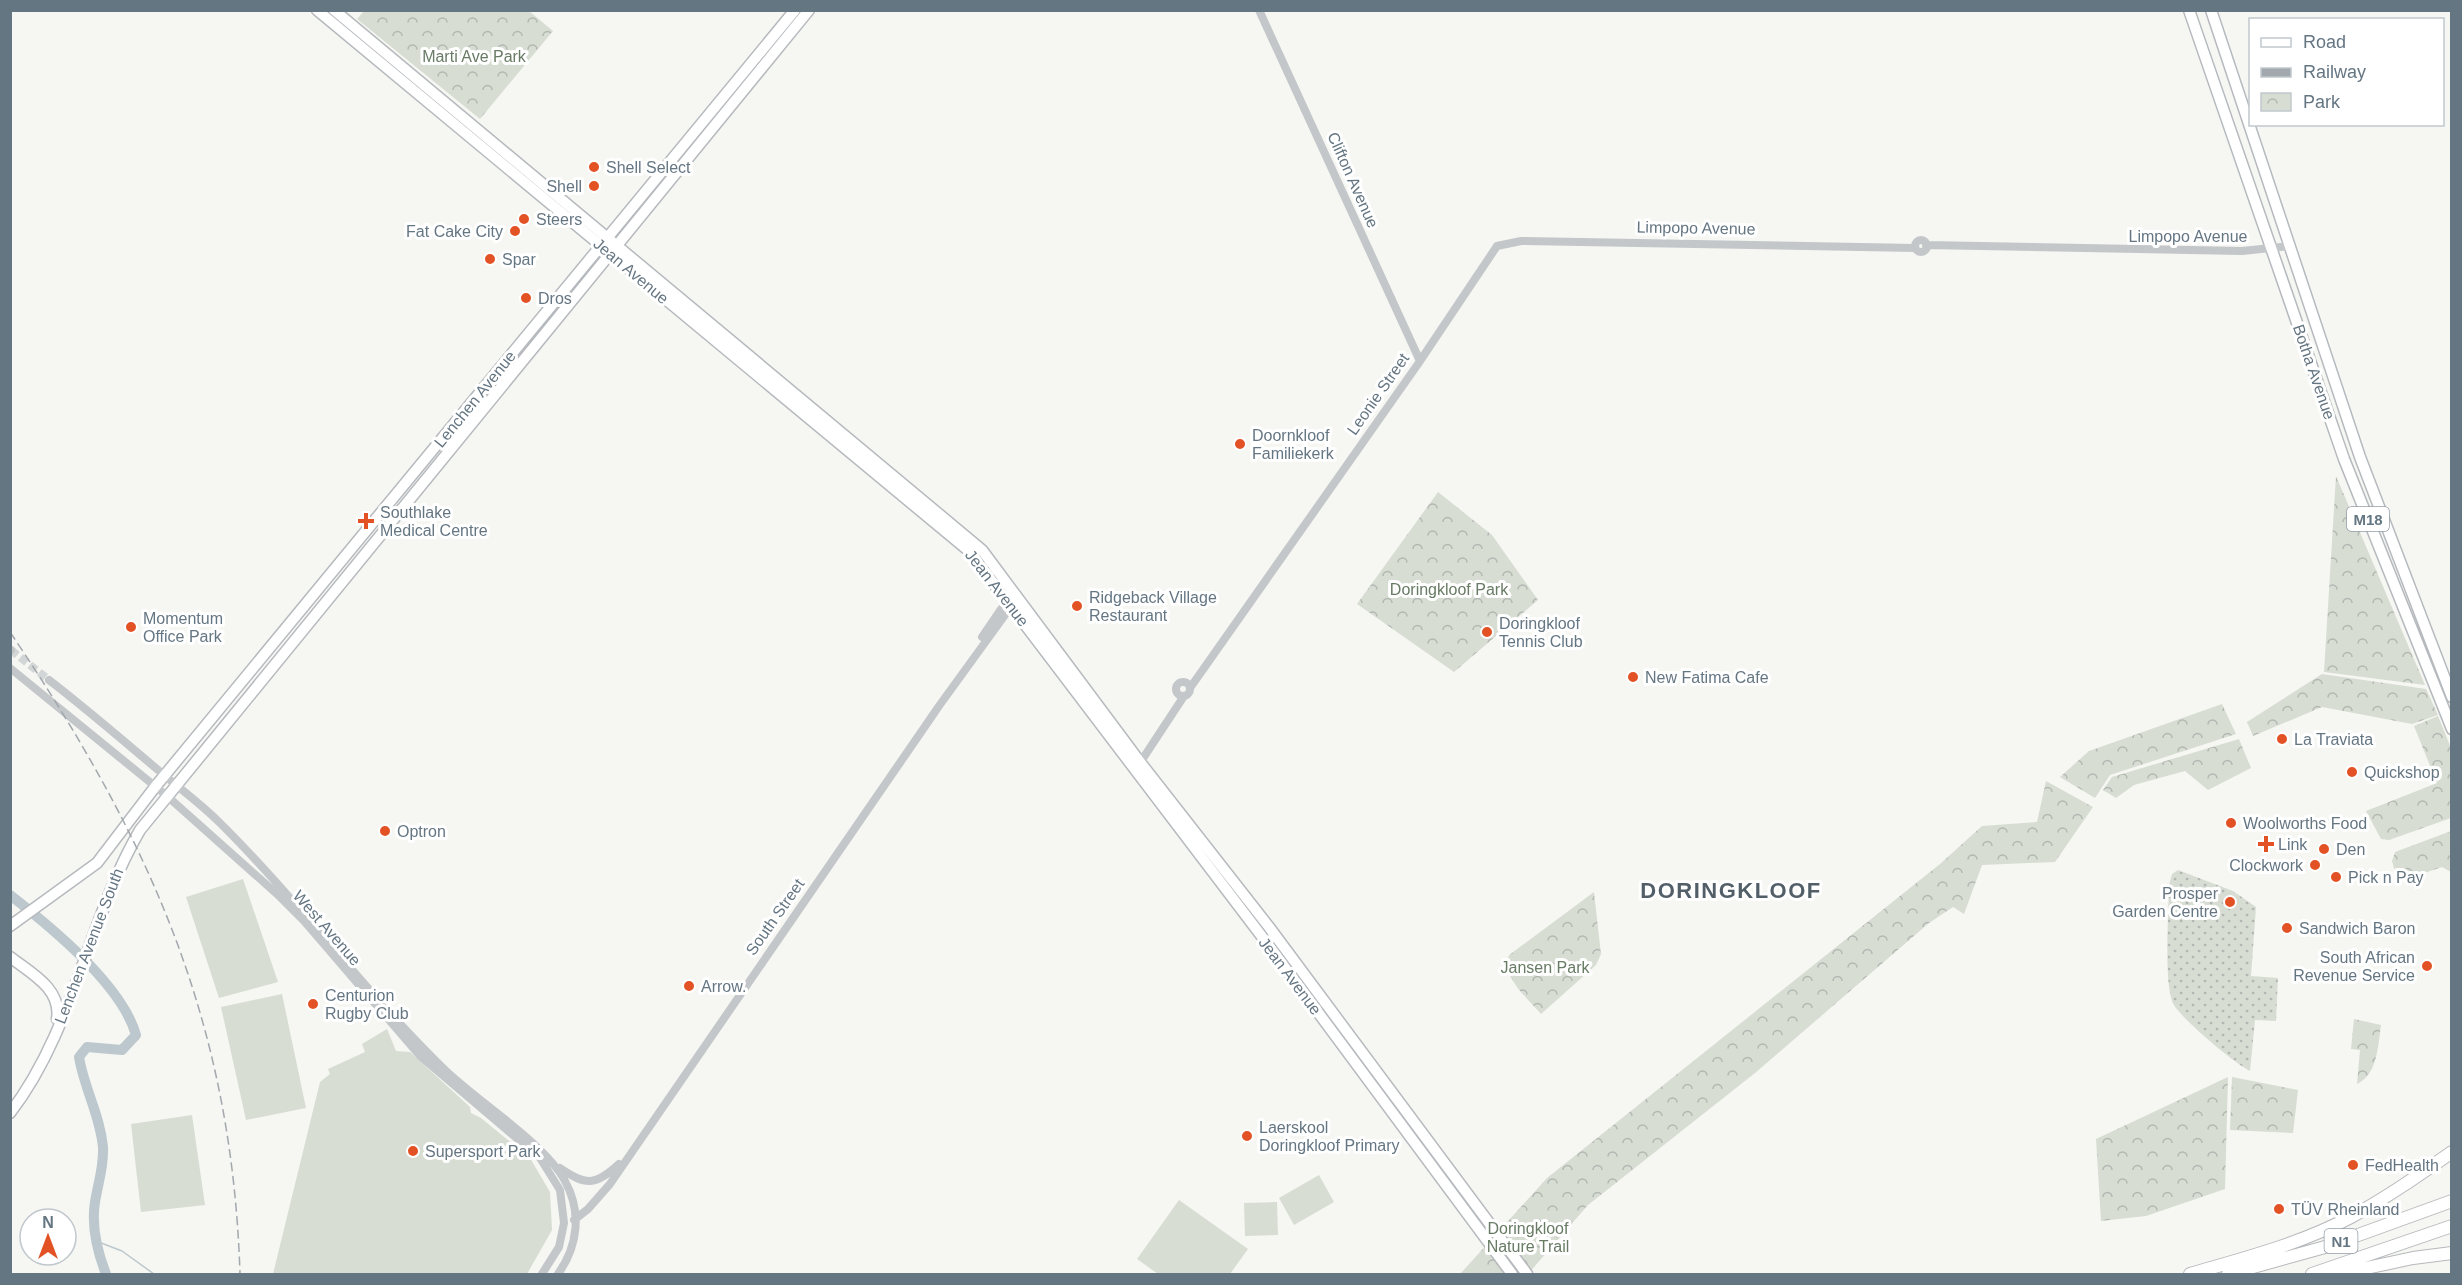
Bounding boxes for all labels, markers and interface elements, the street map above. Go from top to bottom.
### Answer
legend [2249,18,2444,126]
text: Road [2303,32,2346,52]
park label: Marti Ave Park [422,48,527,65]
text: Railway [2303,62,2366,82]
text: Park [2303,92,2341,112]
street label: Clifton Avenue [1324,130,1382,231]
place label: Shell Select [606,159,691,176]
marker: Shell Select [587,160,601,174]
place label: Shell [546,178,582,195]
marker: Shell [587,179,601,193]
place label: Steers [536,211,582,228]
marker: Steers [517,212,531,226]
street label: Limpopo Avenue [1636,218,1756,238]
place label: Fat Cake City [406,223,503,240]
marker: Fat Cake City [508,224,522,238]
street label: Limpopo Avenue [2129,228,2248,245]
street label: Jean Avenue [590,235,672,307]
place label: Spar [502,251,536,268]
marker: Spar [483,252,497,266]
place label: Dros [538,290,572,307]
marker: Dros [519,291,533,305]
street label: Botha Avenue [2290,322,2338,422]
street label: Lenchen Avenue [431,347,519,451]
street label: Leonie Street [1344,350,1413,438]
place label: Doornkloof Familiekerk [1252,427,1335,462]
marker: Doornkloof Familiekerk [1233,437,1247,451]
place label: Southlake Medical Centre [380,504,488,539]
road number: M18 [2347,507,2389,531]
marker: Southlake Medical Centre [357,512,375,530]
street label: Jean Avenue [962,546,1032,630]
park label: Doringkloof Park [1390,581,1509,598]
place label: Ridgeback Village Restaurant [1089,589,1217,624]
marker: Ridgeback Village Restaurant [1070,599,1084,613]
place label: Momentum Office Park [143,610,223,645]
place label: Doringkloof Tennis Club [1499,615,1583,650]
marker: Momentum Office Park [124,620,138,634]
marker: Doringkloof Tennis Club [1480,625,1494,639]
place label: New Fatima Cafe [1645,669,1769,686]
marker: New Fatima Cafe [1626,670,1640,684]
place label: La Traviata [2294,731,2373,748]
marker: La Traviata [2275,732,2289,746]
place label: Quickshop [2364,764,2440,781]
marker: Quickshop [2345,765,2359,779]
place label: Woolworths Food [2243,815,2367,832]
marker: Woolworths Food [2224,816,2238,830]
place label: Optron [397,823,446,840]
marker: Optron [378,824,392,838]
place label: Link [2278,836,2308,853]
marker: Link [2259,837,2273,851]
place label: Den [2336,841,2365,858]
marker: Den [2317,842,2331,856]
place label: Clockwork [2229,857,2304,874]
marker: Clockwork [2308,858,2322,872]
street label: Lenchen Avenue South [51,866,127,1026]
place label: Pick n Pay [2348,869,2424,886]
marker: Pick n Pay [2329,870,2343,884]
street label: South Street [743,875,808,958]
district label: DORINGKLOOF [1640,878,1822,903]
place label: Prosper Garden Centre [2112,885,2219,920]
street label: West Avenue [290,887,364,969]
marker: Prosper Garden Centre [2223,895,2237,909]
place label: Sandwich Baron [2299,920,2416,937]
marker: Sandwich Baron [2280,921,2294,935]
street label: Jean Avenue [1255,934,1325,1018]
place label: South African Revenue Service [2293,949,2415,984]
park label: Jansen Park [1501,959,1590,976]
marker: South African Revenue Service [2420,959,2434,973]
place label: Arrow. [701,978,746,995]
marker: Arrow. [682,979,696,993]
place label: Centurion Rugby Club [325,987,409,1022]
marker: Centurion Rugby Club [306,997,320,1011]
place label: Laerskool Doringkloof Primary [1259,1119,1399,1154]
marker: Laerskool Doringkloof Primary [1240,1129,1254,1143]
place label: Supersport Park [425,1143,542,1160]
marker: Supersport Park [406,1144,420,1158]
place label: FedHealth [2365,1157,2439,1174]
marker: FedHealth [2346,1158,2360,1172]
place label: TÜV Rheinland [2291,1201,2400,1218]
marker: TÜV Rheinland [2272,1202,2286,1216]
north arrow [18,1207,78,1267]
text: N [42,1214,54,1231]
park label: Doringkloof Nature Trail [1487,1220,1569,1255]
road number: N1 [2324,1229,2358,1253]

